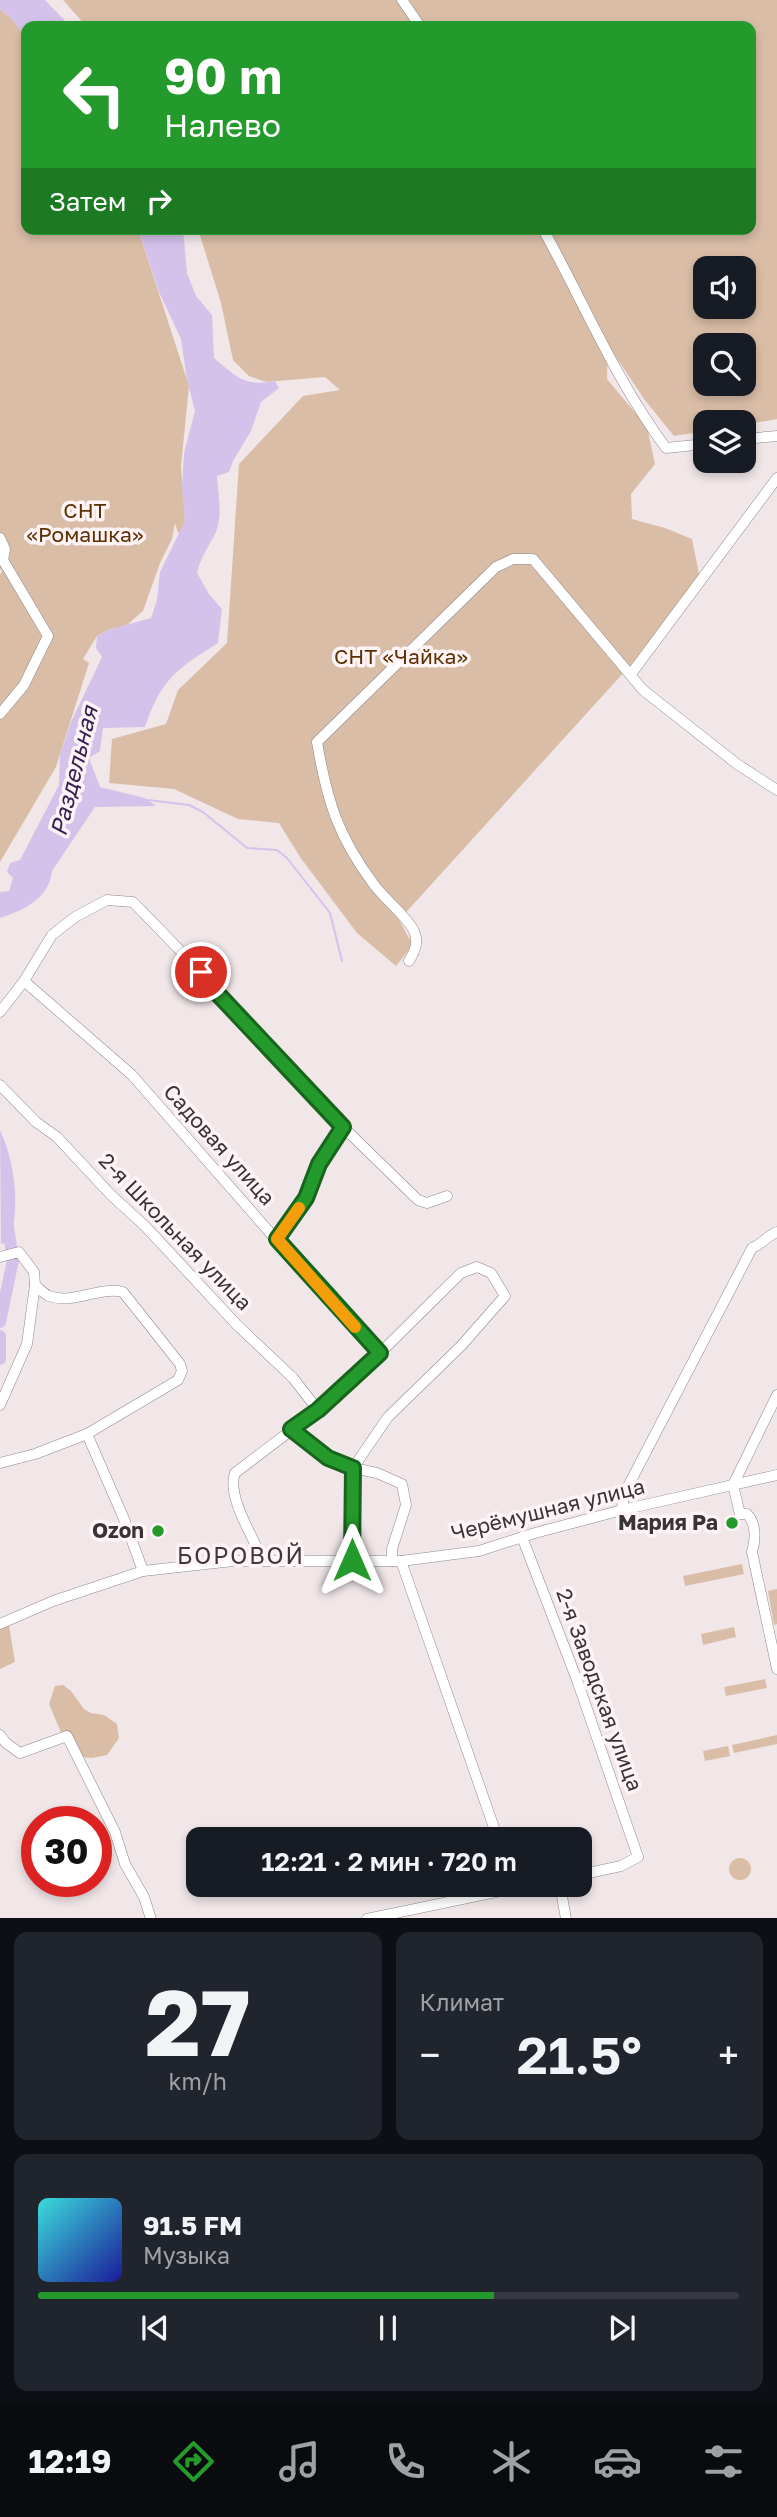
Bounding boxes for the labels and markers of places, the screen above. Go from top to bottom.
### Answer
pin [171,942,231,1002]
place label: Мария Ра [618,1509,718,1535]
marker: Мария Ра [724,1515,740,1531]
place label: Ozon [92,1517,144,1543]
marker: Ozon [150,1523,166,1539]

